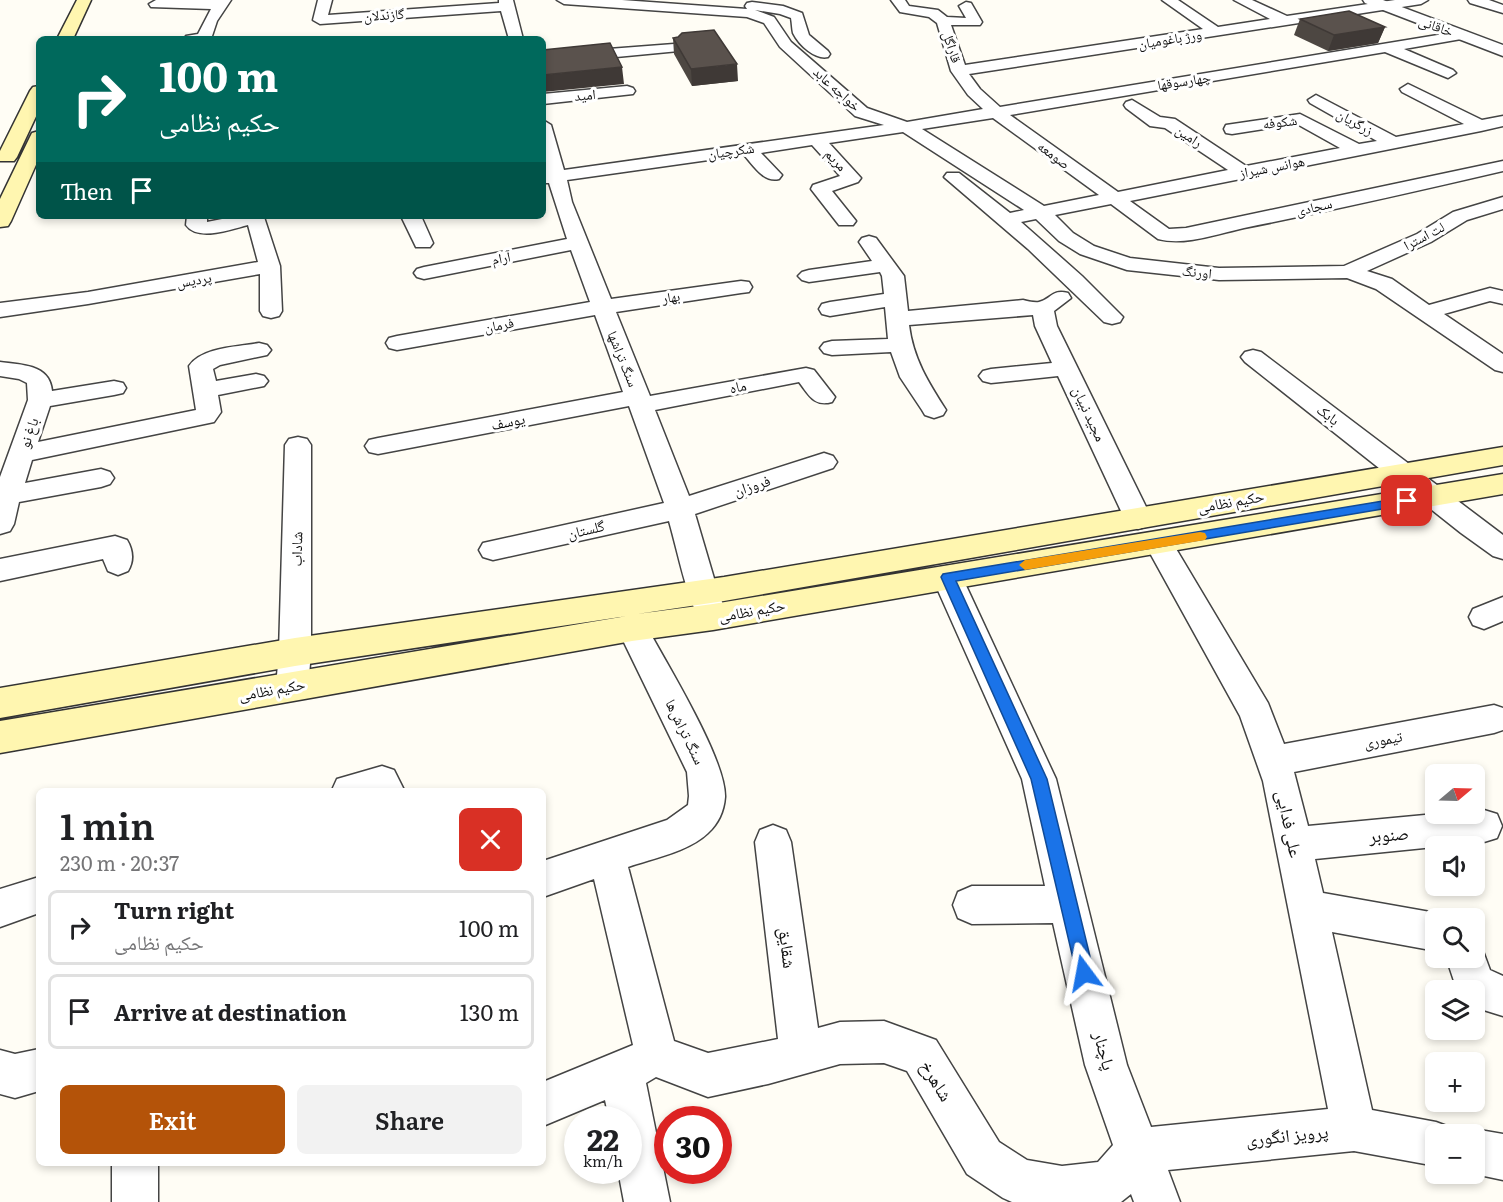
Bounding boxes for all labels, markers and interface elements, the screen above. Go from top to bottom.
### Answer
street label: گازندلان [363,3,405,25]
street label: خاقانی [1416,10,1456,41]
street label: ورژ باغومیان [1137,23,1203,53]
street label: قاراگل [938,28,967,65]
text: 100 m [159,43,278,105]
icon: right [60,60,138,138]
street label: خواجه عابد [809,61,866,115]
street label: چهارسوقها [1156,66,1212,94]
street label: امید [573,83,596,105]
text: حکیم نظامی [159,100,280,140]
street label: زرگریان [1334,103,1377,139]
street label: شکوفه [1262,109,1298,133]
street label: رامین [1172,119,1207,151]
street label: صومعه [1034,135,1075,173]
street label: شکرچیان [706,137,756,163]
street label: مریم [820,144,852,176]
street label: هوانس شیراز [1236,150,1306,182]
text: Then [60,174,113,207]
icon: arrive [125,174,158,207]
street label: سجادی [1294,192,1334,220]
street label: لت استرا [1400,216,1448,254]
street label: آرام [490,245,513,270]
street label: اورنگ [1181,259,1213,283]
street label: پردیس [175,266,213,292]
street label: بهار [659,285,681,307]
street label: فرمان [482,312,515,336]
street label: سنگ تراشها [604,328,644,390]
street label: ماه [727,373,748,398]
street label: مجید نبیان [1068,382,1113,445]
street label: بابک [1313,397,1345,430]
street label: یوسف [489,406,527,435]
street label: باغ نو [12,414,44,451]
street label: فروزان [730,468,773,501]
pin [1381,475,1432,526]
street label: حکیم نظامی [1196,483,1266,518]
icon: arrive [1390,484,1423,517]
street label: گلستان [565,513,607,544]
street label: شاداب [284,531,307,567]
street label: حکیم نظامی [717,592,787,627]
street label: حکیم نظامی [237,671,307,706]
street label: سنگ تراش‌ها [661,695,712,768]
street label: تیموری [1361,723,1405,754]
north arrow [1425,764,1485,824]
map controls [1425,764,1485,1184]
street label: علی فدایی [1270,787,1311,860]
text: 1 min [60,798,155,851]
button: close [459,808,522,871]
street label: صنوبر [1367,818,1410,849]
button: sound [1425,836,1485,896]
text: 230 m · 20:37 [60,847,179,877]
text: Turn right [114,893,234,926]
button: search [1425,908,1485,968]
icon: right [63,911,96,944]
text: 100 m [459,911,519,944]
text: حکیم نظامی [114,926,204,956]
street label: شقایق [773,926,804,970]
position arrow [1052,941,1116,1005]
button: layers [1425,980,1485,1040]
icon: arrive [63,995,96,1028]
text: Arrive at destination [114,995,347,1028]
text: 130 m [460,995,519,1028]
street label: پاچنار [1087,1027,1124,1073]
button: + [1425,1052,1485,1112]
street label: شاهرخ [914,1054,960,1106]
button: Exit [60,1085,285,1154]
button: Share [297,1085,522,1154]
speed limit sign: 30 [654,1106,732,1184]
text: 22 [587,1116,619,1160]
street label: پرویز انگوری [1244,1117,1329,1152]
button: − [1425,1124,1485,1184]
text: km/h [583,1149,623,1172]

